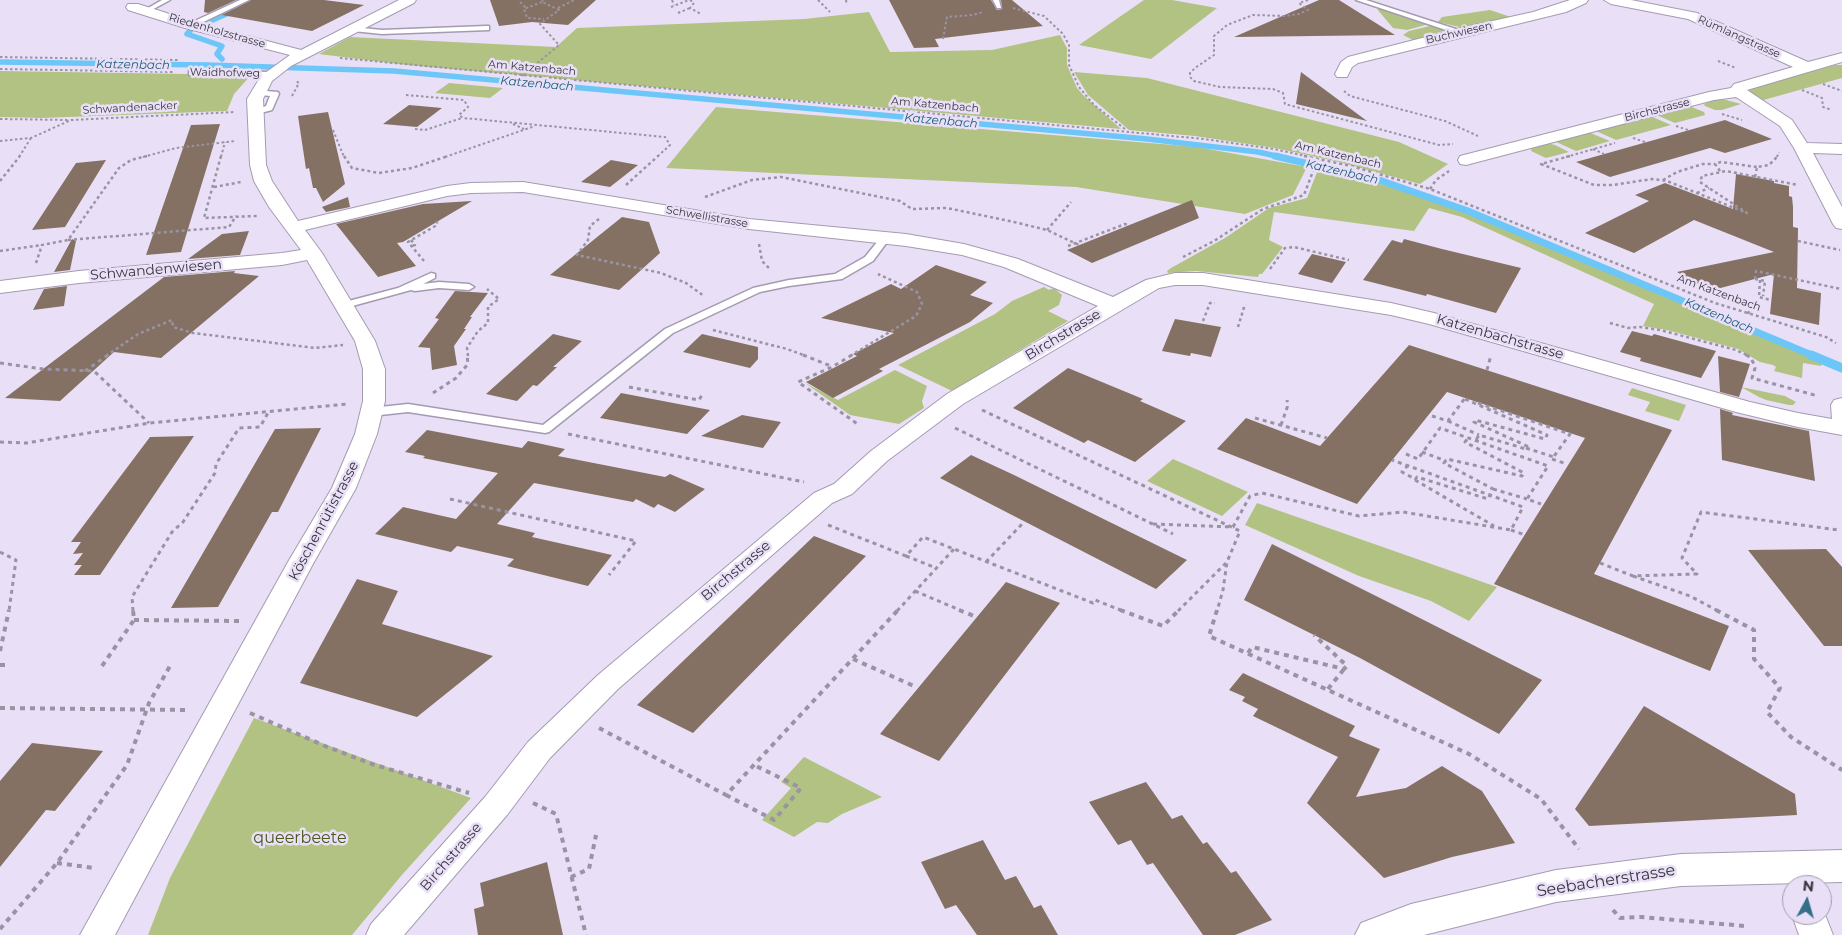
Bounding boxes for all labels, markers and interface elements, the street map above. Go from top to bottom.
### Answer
street label: Riedenholzstrasse [167,11,267,51]
street label: Rümlangstrasse [1696,13,1782,61]
street label: Buchwiesen [1424,19,1494,47]
water label: Katzenbach [96,57,170,73]
street label: Am Katzenbach [488,58,576,78]
street label: Waidhofweg [190,66,260,80]
water label: Katzenbach [500,74,574,94]
street label: Am Katzenbach [891,95,979,115]
street label: Birchstrasse [1623,96,1691,124]
street label: Schwandenacker [82,99,178,117]
water label: Katzenbach [904,111,978,131]
street label: Am Katzenbach [1294,139,1382,171]
water label: Katzenbach [1304,157,1380,187]
street label: Schwellistrasse [665,203,749,231]
street label: Schwandenwiesen [90,256,222,284]
street label: Am Katzenbach [1675,272,1763,314]
water label: Katzenbach [1682,295,1756,337]
street label: Birchstrasse [1022,306,1104,364]
street label: Katzenbachstrasse [1434,311,1566,363]
street label: Köschenrütistrasse [285,458,363,584]
street label: Birchstrasse [698,537,774,605]
street label: Birchstrasse [417,819,485,895]
park label: queerbeete [253,828,347,848]
street label: Seebacherstrasse [1535,861,1677,901]
north arrow [1782,875,1832,925]
text: N [1802,877,1815,896]

